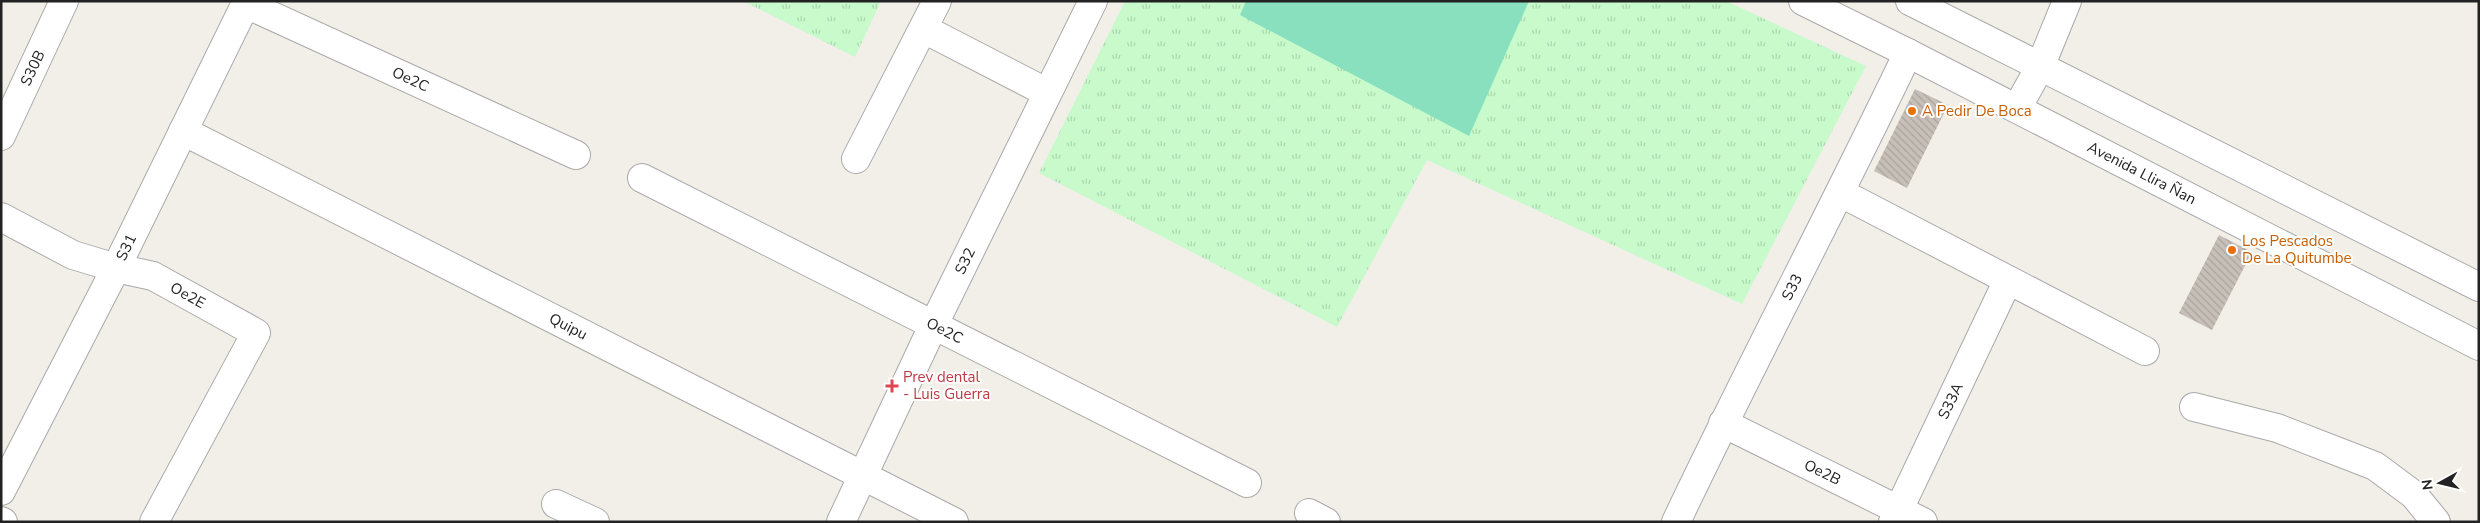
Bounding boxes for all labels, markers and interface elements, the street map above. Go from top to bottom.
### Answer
street label: S30B [16,47,50,89]
street label: Oe2C [389,62,432,96]
place label: A Pedir De Boca [1922,101,2032,121]
marker: A Pedir De Boca [1906,105,1918,117]
street label: Avenida Llira Ñan [2084,137,2200,209]
street label: S31 [111,231,141,264]
place label: Los Pescados De La Quitumbe [2242,231,2352,268]
street label: S32 [950,244,980,278]
marker: Los Pescados De La Quitumbe [2226,244,2238,256]
street label: S33 [1777,270,1807,304]
street label: Oe2E [167,278,209,313]
street label: Quipu [546,308,591,344]
street label: Oe2C [923,313,966,348]
place label: Prev dental - Luis Guerra [903,367,990,404]
marker: Prev dental - Luis Guerra [885,379,899,393]
street label: S33A [1933,379,1968,423]
street label: Oe2B [1801,455,1844,490]
north arrow [2415,458,2465,508]
text: N [2417,478,2438,491]

